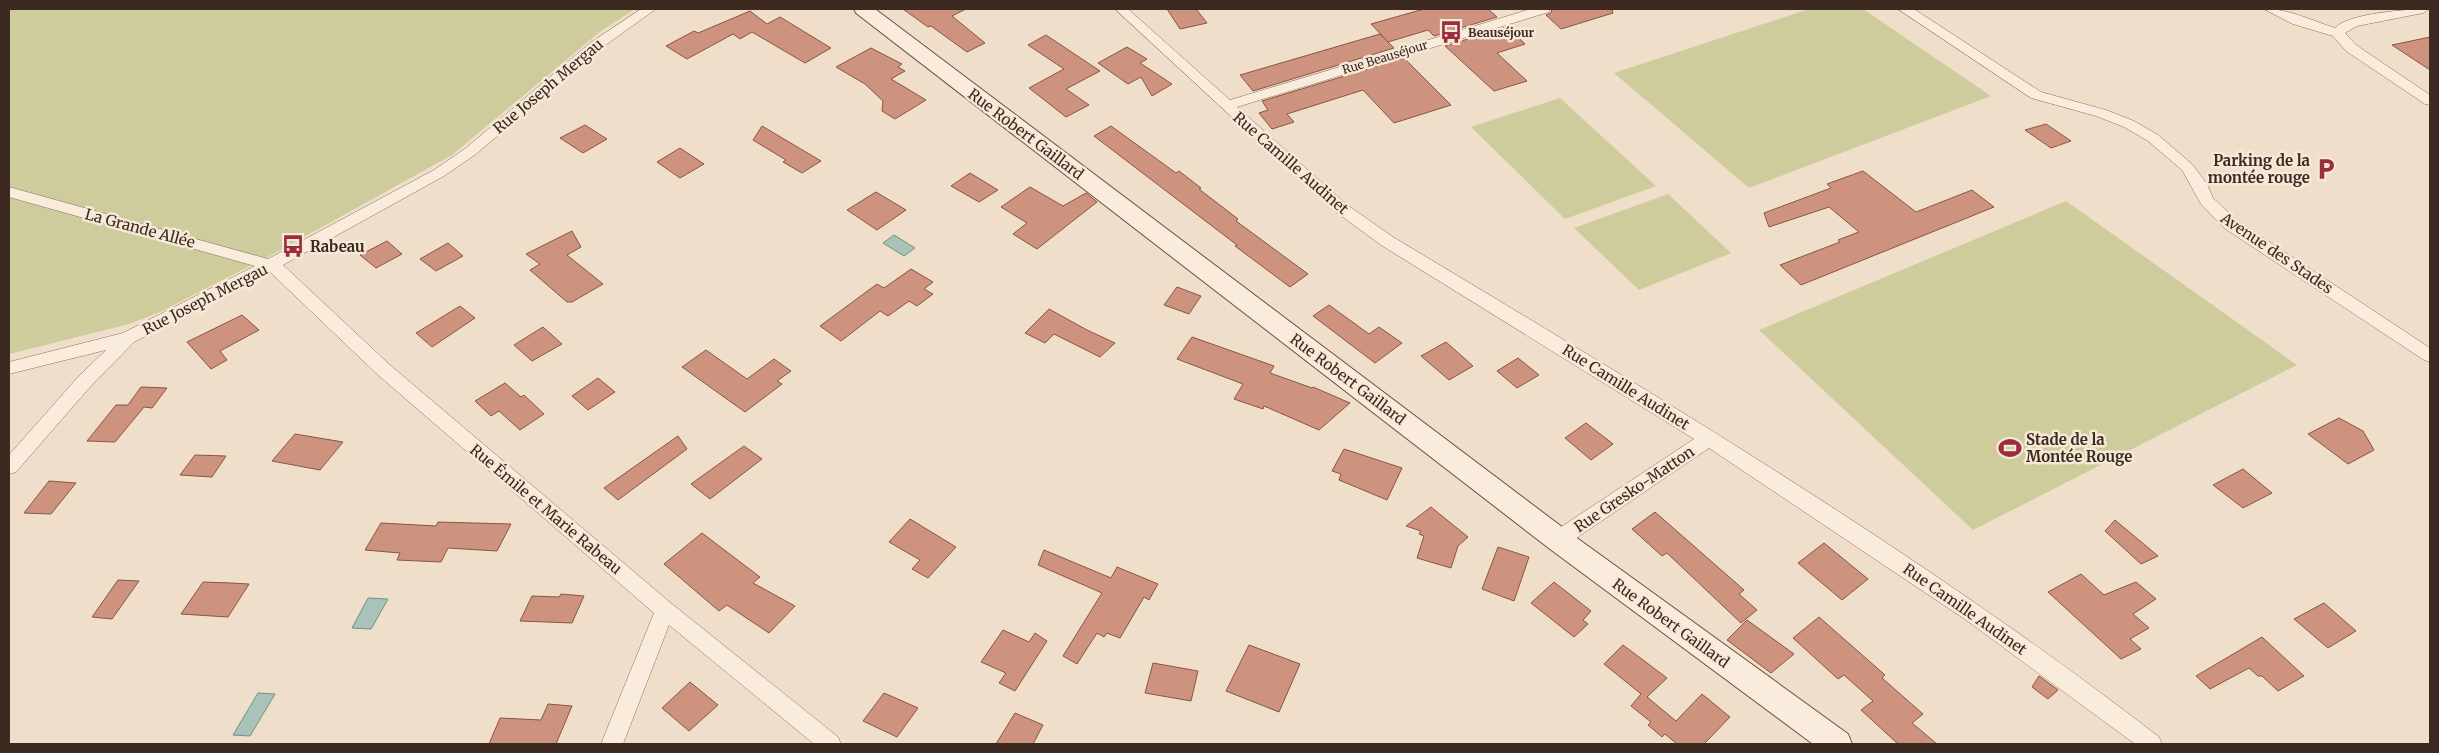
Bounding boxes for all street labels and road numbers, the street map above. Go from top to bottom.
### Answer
street label: Rue Joseph Mergau [489,34,607,138]
street label: Rue Beauséjour [1340,37,1430,77]
street label: Rue Robert Gaillard [964,84,1088,184]
street label: Rue Camille Audinet [1229,108,1353,218]
street label: La Grande Allée [83,204,197,252]
street label: Avenue des Stades [2216,208,2337,298]
street label: Rue Joseph Mergau [139,259,271,339]
street label: Rue Robert Gaillard [1286,329,1410,429]
street label: Rue Camille Audinet [1559,340,1693,434]
street label: Rue Émile et Marie Rabeau [466,439,626,578]
street label: Rue Gresko-Matton [1570,442,1698,536]
street label: Rue Camille Audinet [1900,559,2031,659]
street label: Rue Robert Gaillard [1609,574,1733,672]

